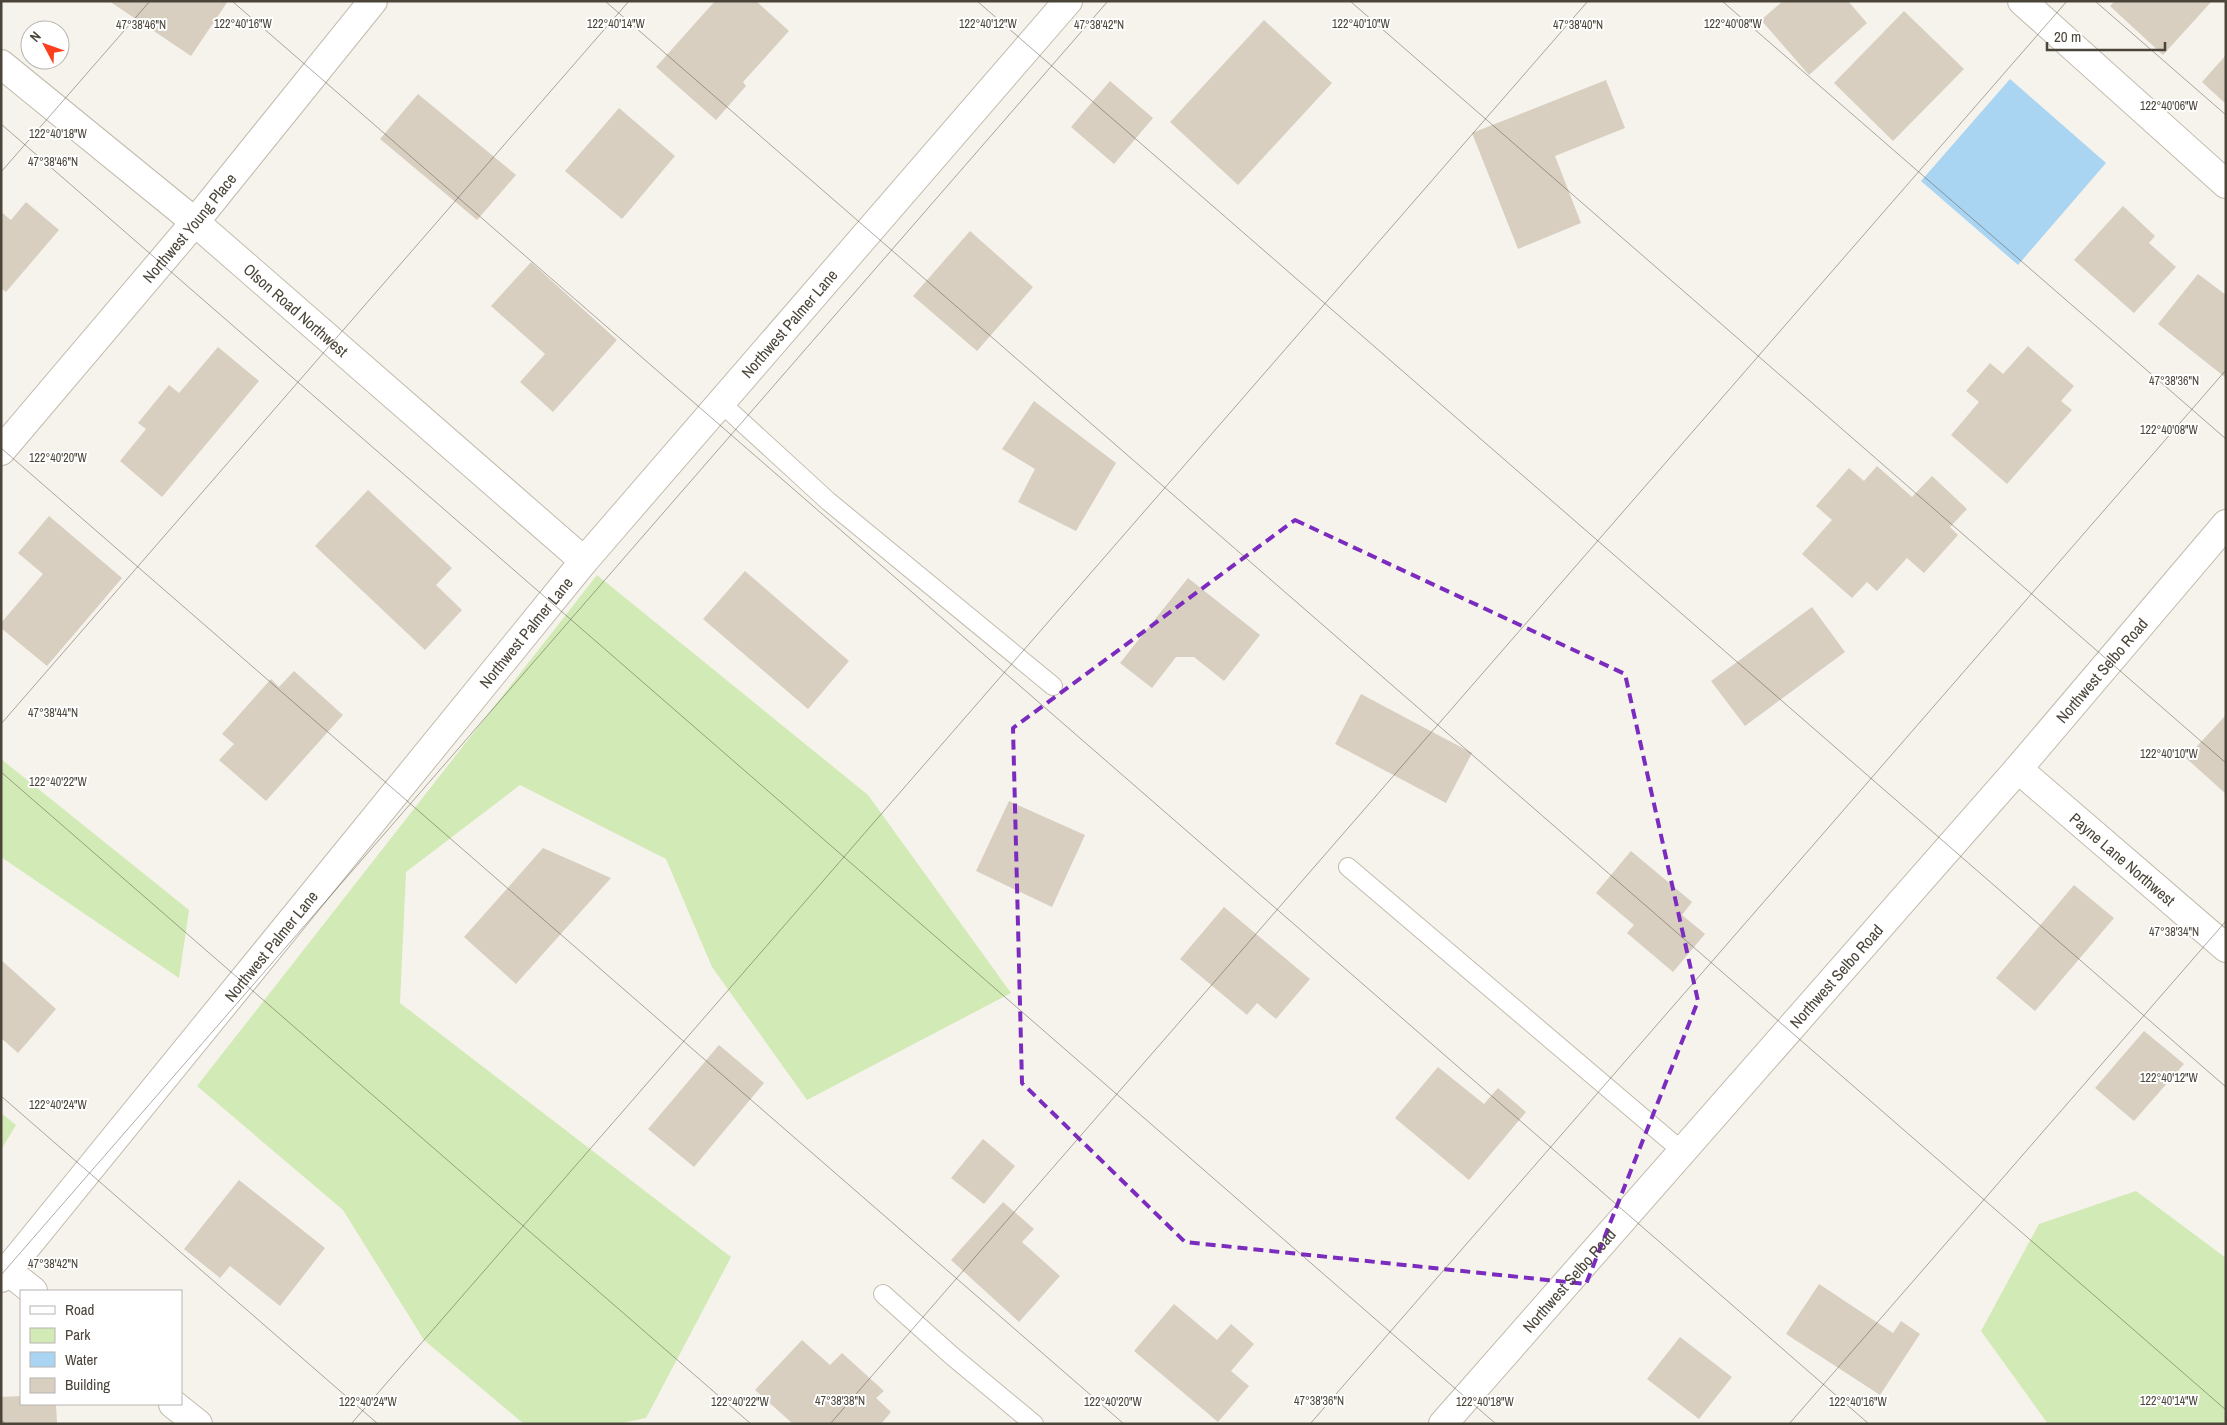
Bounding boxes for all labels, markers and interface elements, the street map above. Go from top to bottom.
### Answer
text: 122°40'16"W [214,16,273,32]
text: 122°40'14"W [587,16,646,32]
text: 122°40'12"W [959,16,1018,32]
text: 122°40'10"W [1332,16,1391,32]
text: 122°40'08"W [1704,16,1763,32]
text: 47°38'46"N [116,17,166,33]
text: 47°38'42"N [1074,17,1124,33]
text: 47°38'40"N [1553,17,1603,33]
north arrow [20,20,70,70]
scale bar [2047,20,2164,52]
text: 20 m [2054,26,2081,47]
text: N [26,27,45,46]
text: 122°40'06"W [2140,98,2199,114]
text: 122°40'18"W [29,126,88,142]
text: 47°38'46"N [28,154,78,170]
street label: Northwest Young Place [137,168,241,287]
street label: Olson Road Northwest [239,258,353,362]
street label: Northwest Palmer Lane [736,264,842,383]
text: 47°38'36"N [2149,373,2199,389]
text: 122°40'08"W [2140,422,2199,438]
text: 122°40'20"W [29,450,88,466]
street label: Northwest Palmer Lane [474,572,578,693]
street label: Northwest Selbo Road [2051,613,2153,728]
text: 47°38'44"N [28,705,78,721]
text: 122°40'10"W [2140,746,2199,762]
text: 122°40'22"W [29,774,88,790]
street label: Payne Lane Northwest [2065,807,2180,911]
street label: Northwest Palmer Lane [219,886,323,1006]
street label: Northwest Selbo Road [1785,919,1888,1033]
text: 47°38'34"N [2149,924,2199,940]
text: 122°40'12"W [2140,1070,2199,1086]
text: 122°40'24"W [29,1097,88,1113]
street label: Northwest Selbo Road [1517,1224,1621,1337]
text: 47°38'42"N [28,1256,78,1272]
legend [20,1290,182,1405]
text: Road [65,1299,94,1320]
text: Park [65,1324,91,1345]
text: Water [65,1349,97,1370]
text: Building [65,1374,110,1395]
text: 47°38'38"N [815,1393,865,1409]
text: 47°38'36"N [1294,1393,1344,1409]
text: 122°40'14"W [2140,1393,2199,1409]
text: 122°40'24"W [339,1394,398,1410]
text: 122°40'22"W [711,1394,770,1410]
text: 122°40'20"W [1084,1394,1143,1410]
text: 122°40'18"W [1456,1394,1515,1410]
text: 122°40'16"W [1829,1394,1888,1410]

